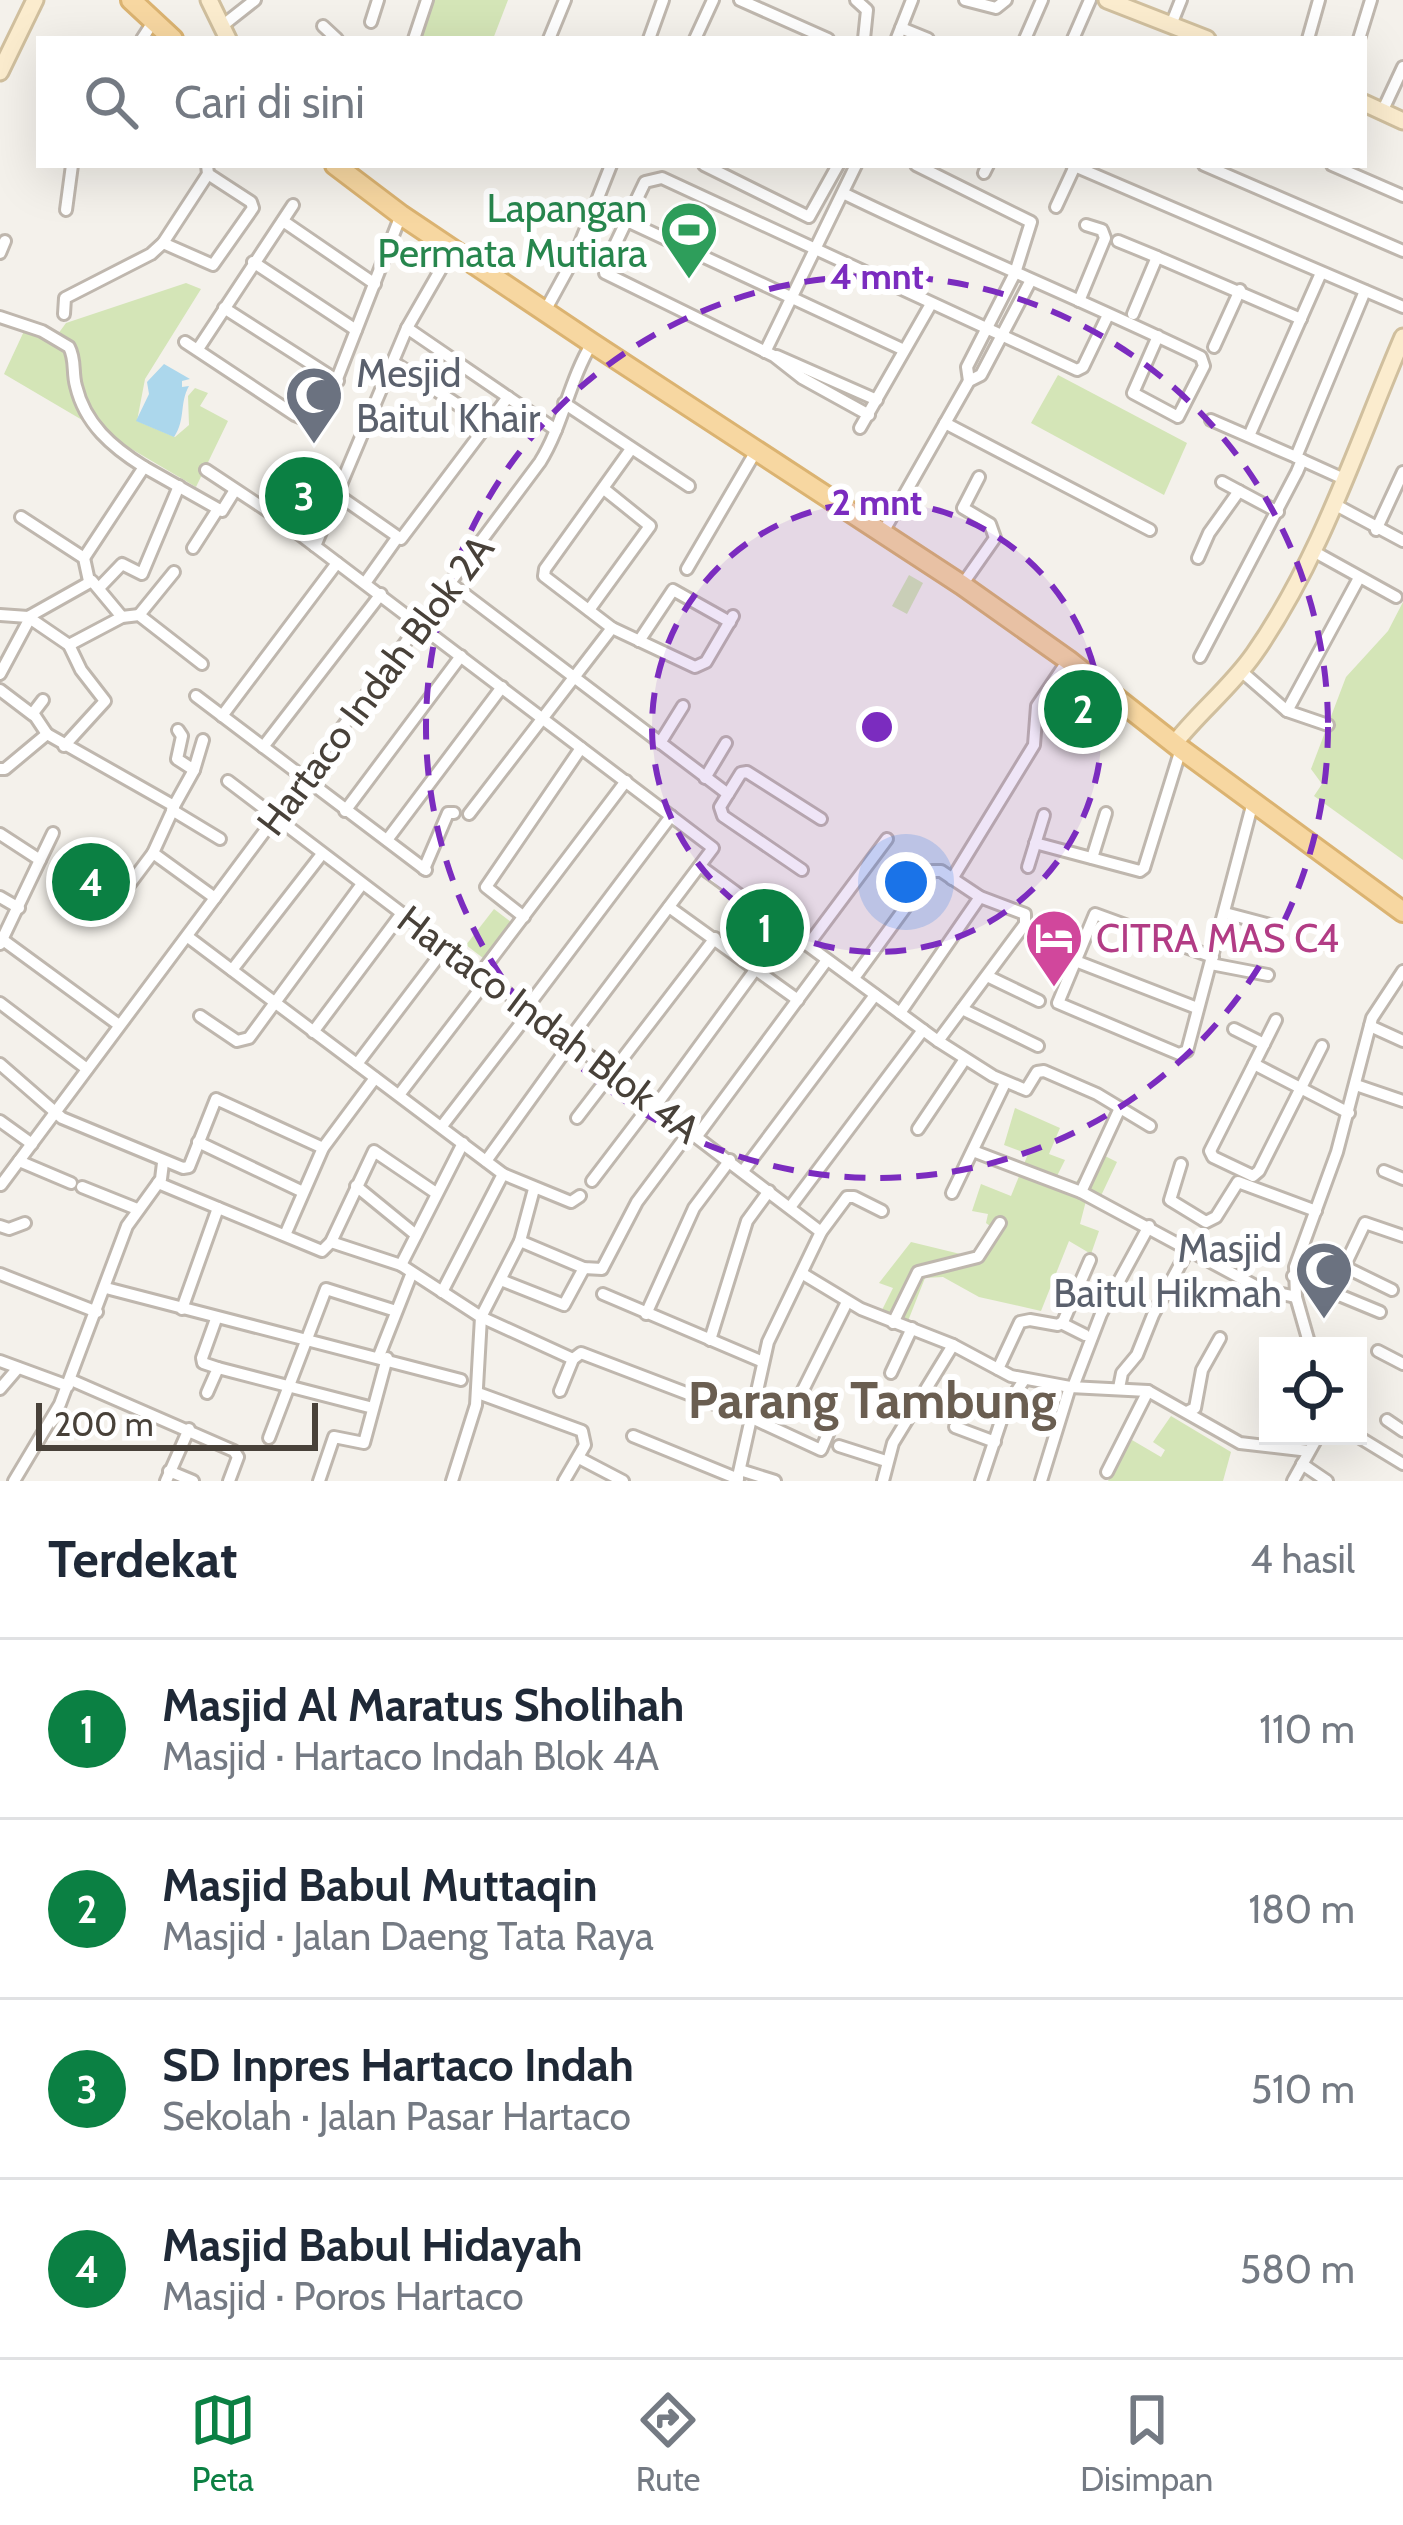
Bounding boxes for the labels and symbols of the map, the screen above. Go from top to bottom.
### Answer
place label: Lapangan Permata Mutiara [377,184,647,277]
sports icon: Lapangan Permata Mutiara [658,199,720,281]
text: 4 mnt [830,254,924,298]
place label: Mesjid Baitul Khair [356,349,541,442]
mosque icon: Mesjid Baitul Khair [283,364,345,446]
pin: 3 [265,451,343,541]
text: 2 mnt [832,480,922,524]
street label: Hartaco Indah Blok 2A [246,525,504,845]
pin: 2 [1044,664,1122,754]
centre of rings [856,706,898,748]
pin: 4 [52,837,130,927]
your location [876,852,936,912]
pin: 1 [726,883,804,973]
street label: Hartaco Indah Blok 4A [389,895,709,1153]
hotel icon: CITRA MAS C4 [1023,907,1085,989]
place label: CITRA MAS C4 [1096,914,1339,962]
place label: Masjid Baitul Hikmah [1053,1224,1282,1317]
mosque icon: Masjid Baitul Hikmah [1293,1239,1355,1321]
district label: Parang Tambung [688,1369,1057,1431]
scale bar [36,1397,318,1450]

